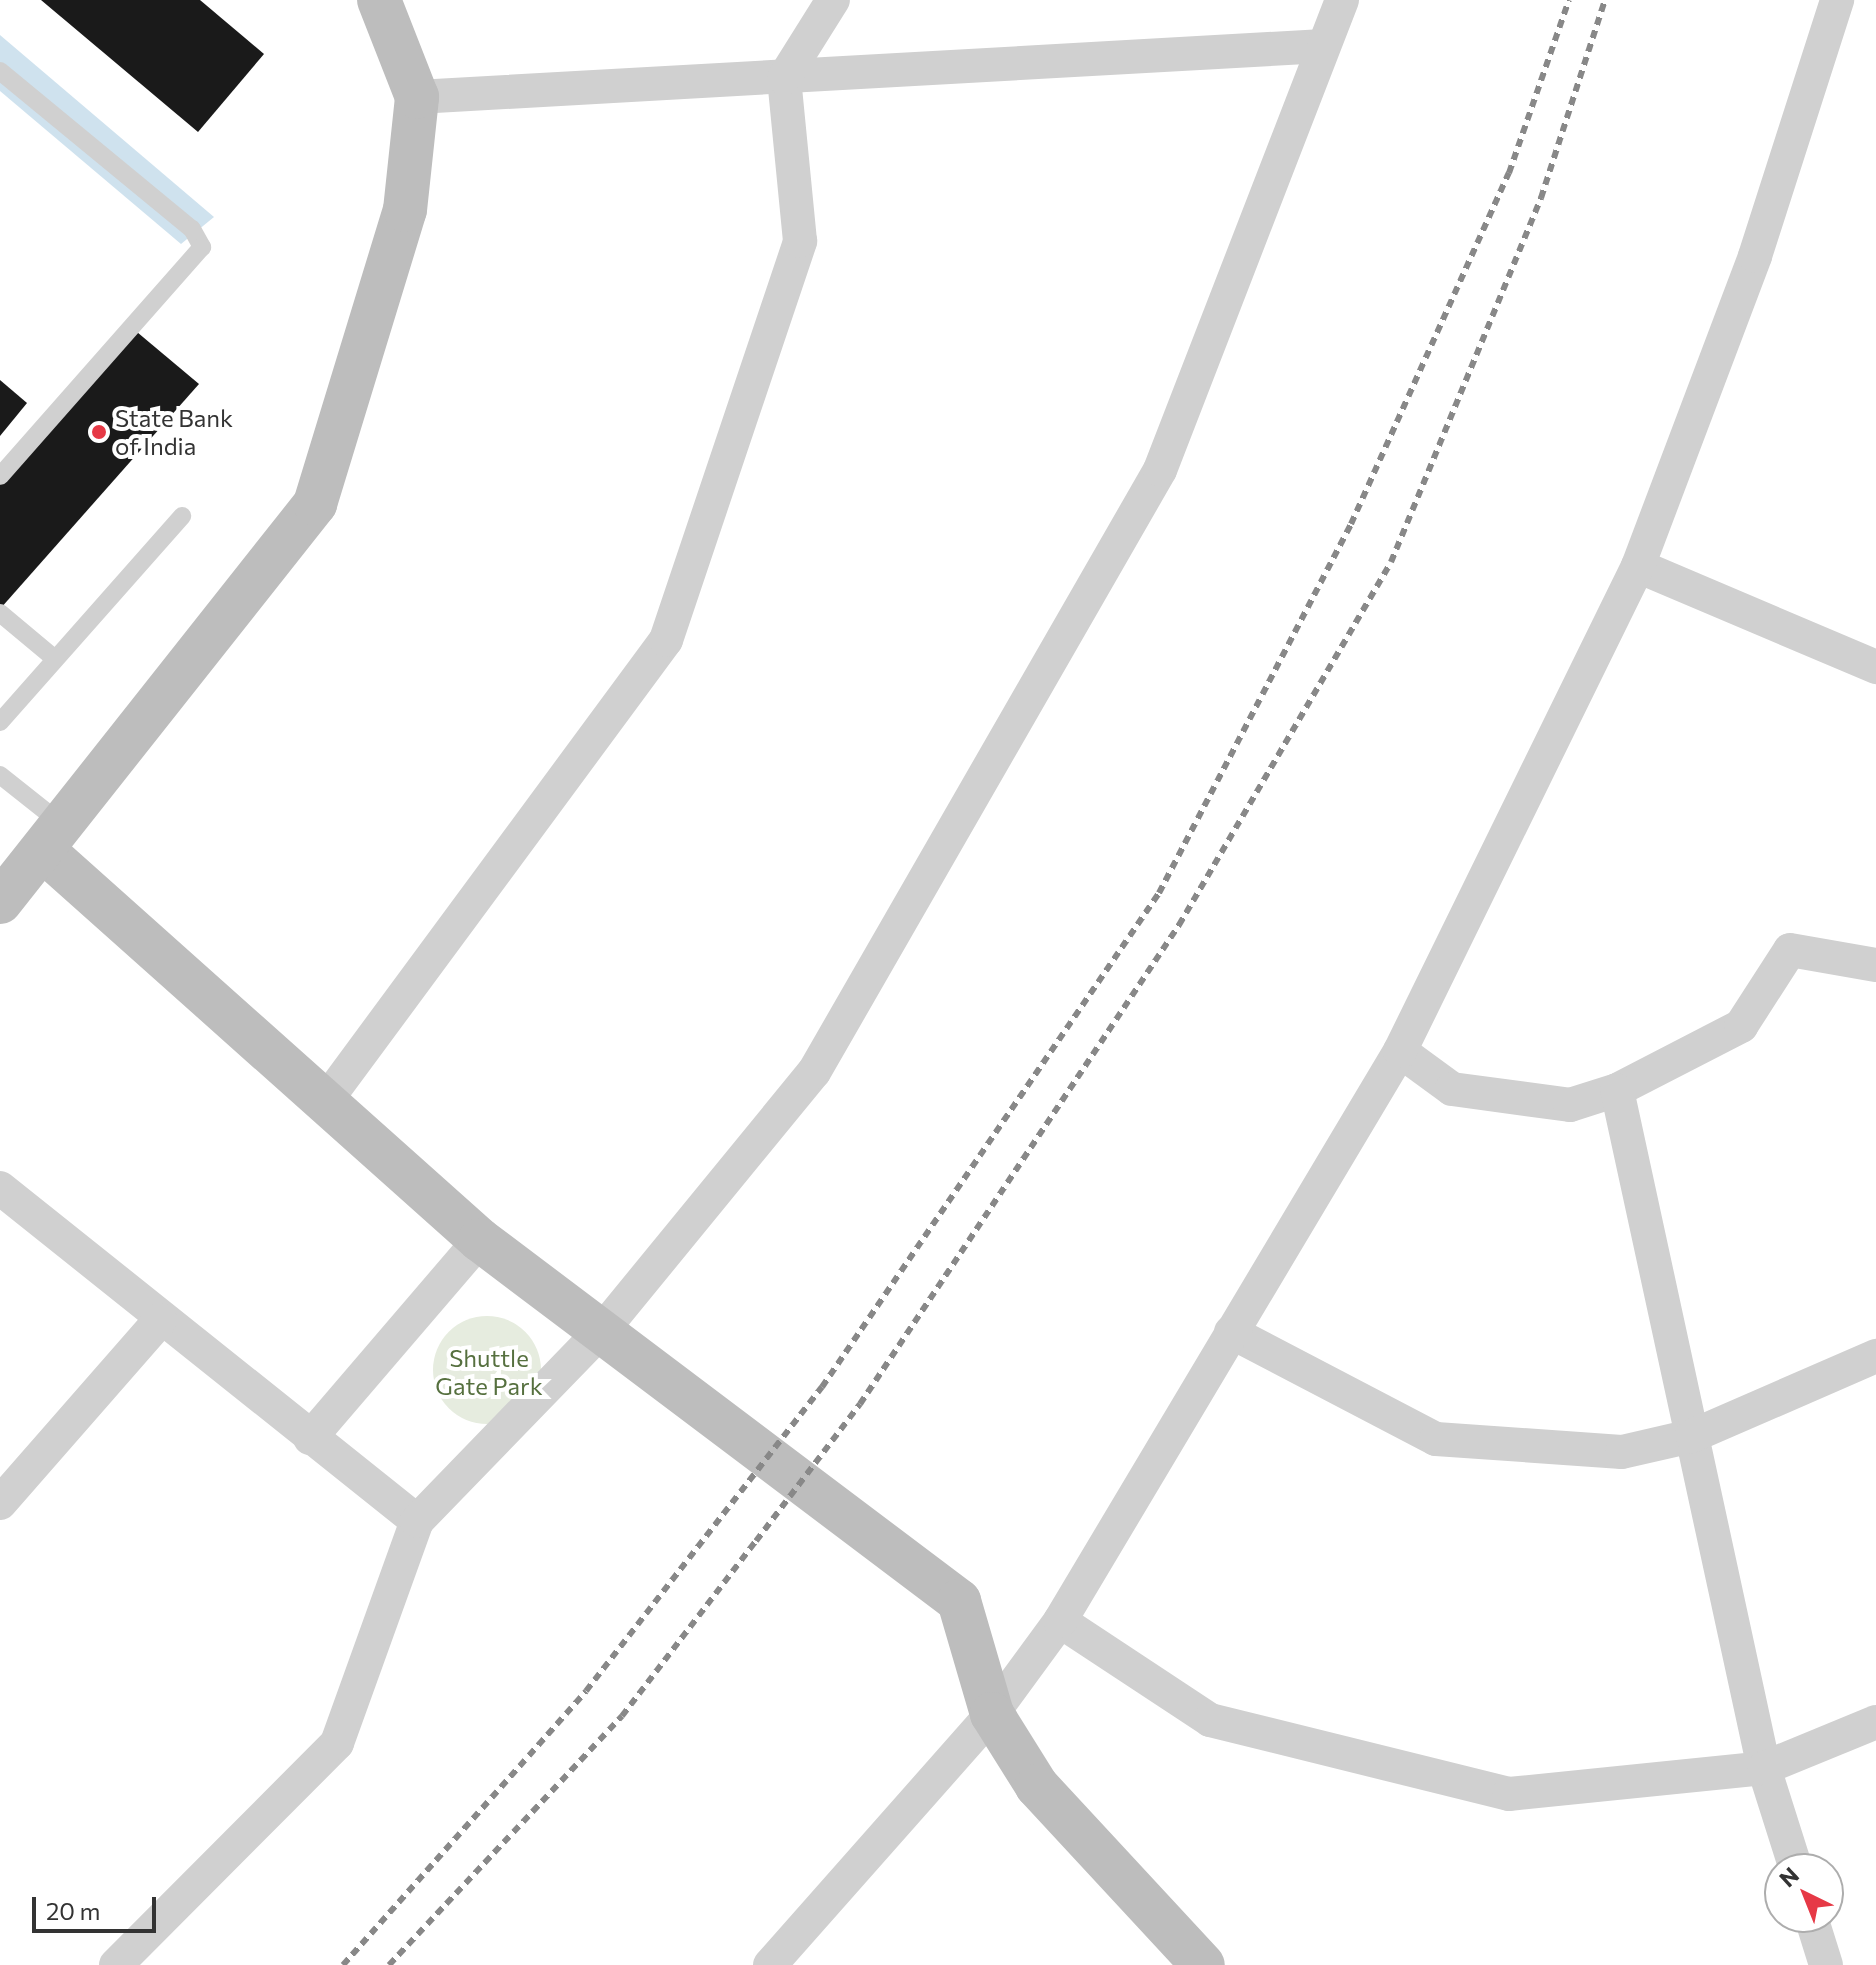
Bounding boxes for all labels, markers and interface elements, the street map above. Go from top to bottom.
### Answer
place label: State Bank of India [115,404,233,460]
marker: State Bank of India [90,423,108,441]
park label: Shuttle Gate Park [435,1344,543,1400]
north arrow [1764,1853,1844,1933]
text: N [1773,1861,1804,1892]
scale bar [36,1881,160,1931]
text: 20 m [46,1896,100,1925]

